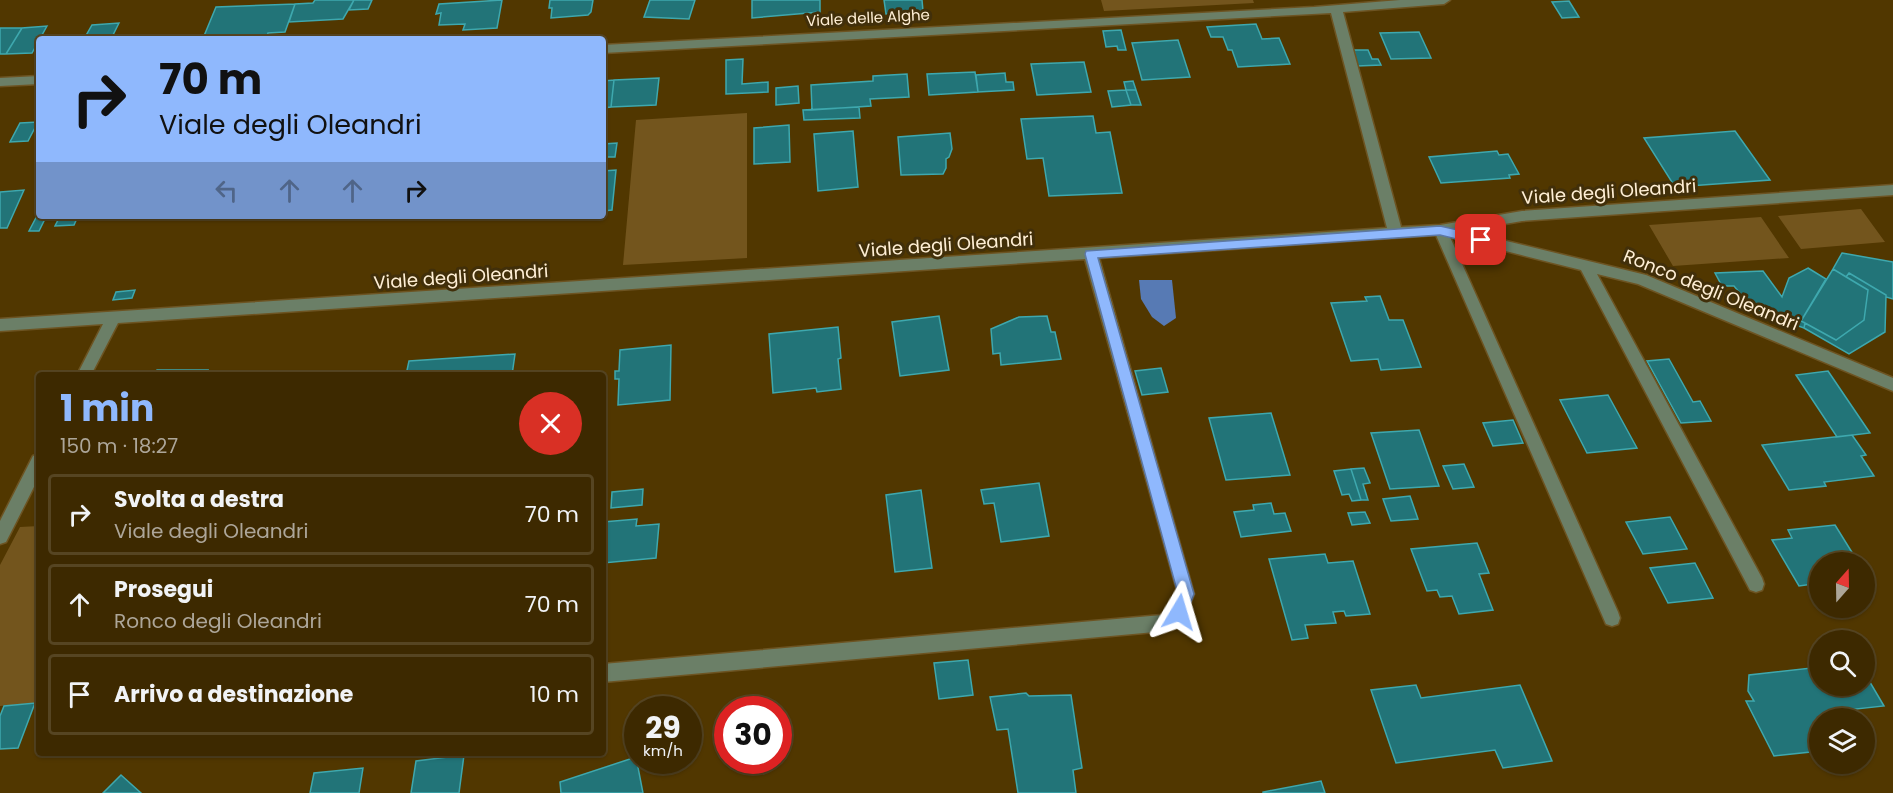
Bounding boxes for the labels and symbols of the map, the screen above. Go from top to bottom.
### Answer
street label: Viale delle Alghe [806,4,930,31]
street label: Viale degli Oleandri [1521,173,1697,210]
pin [1455,214,1506,265]
street label: Viale degli Oleandri [858,226,1034,263]
street label: Ronco degli Oleandri [1620,243,1803,336]
street label: Viale degli Oleandri [373,258,549,295]
north arrow [1809,552,1875,618]
position arrow [1147,580,1211,644]
speed limit sign: 30 [714,696,792,774]

